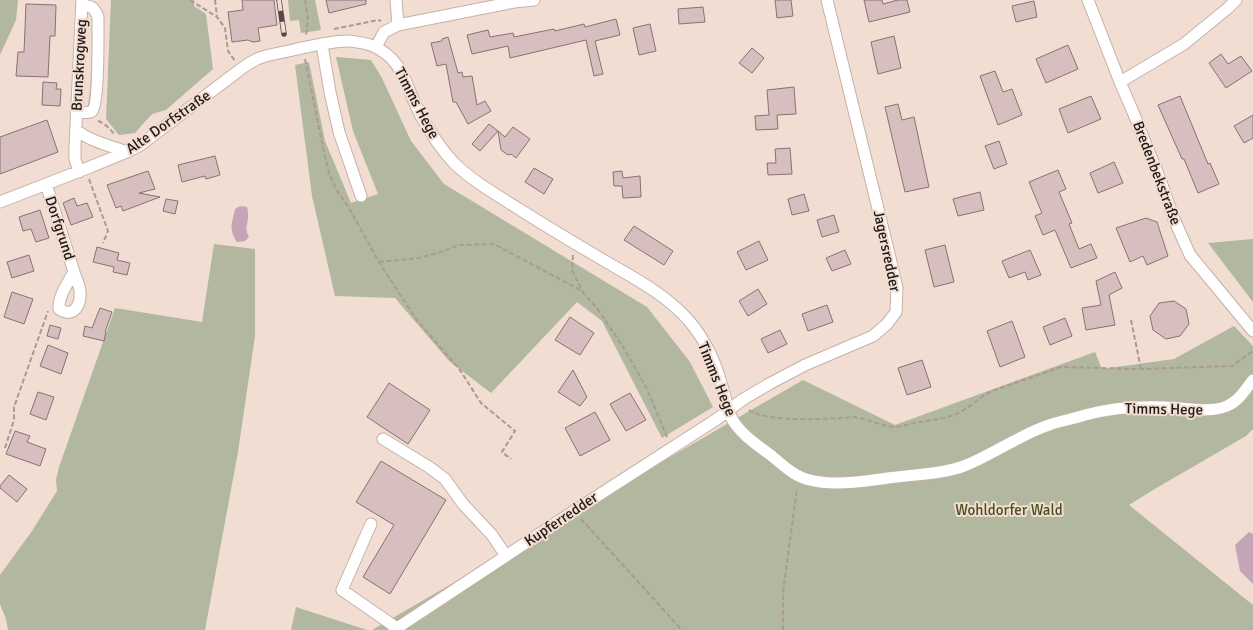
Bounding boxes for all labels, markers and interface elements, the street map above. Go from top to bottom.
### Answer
street label: Brunskrogweg [68,19,90,111]
street label: Timms Hege [391,64,443,142]
street label: Alte Dorfstraße [122,86,214,158]
street label: Bredenbekstraße [1129,118,1185,228]
street label: Dorfgrund [41,194,79,262]
street label: Jagersredder [870,209,905,294]
street label: Timms Hege [694,339,740,419]
street label: Timms Hege [1125,399,1203,419]
street label: Kupferredder [521,488,601,550]
park label: Wohldorfer Wald [955,501,1063,519]

